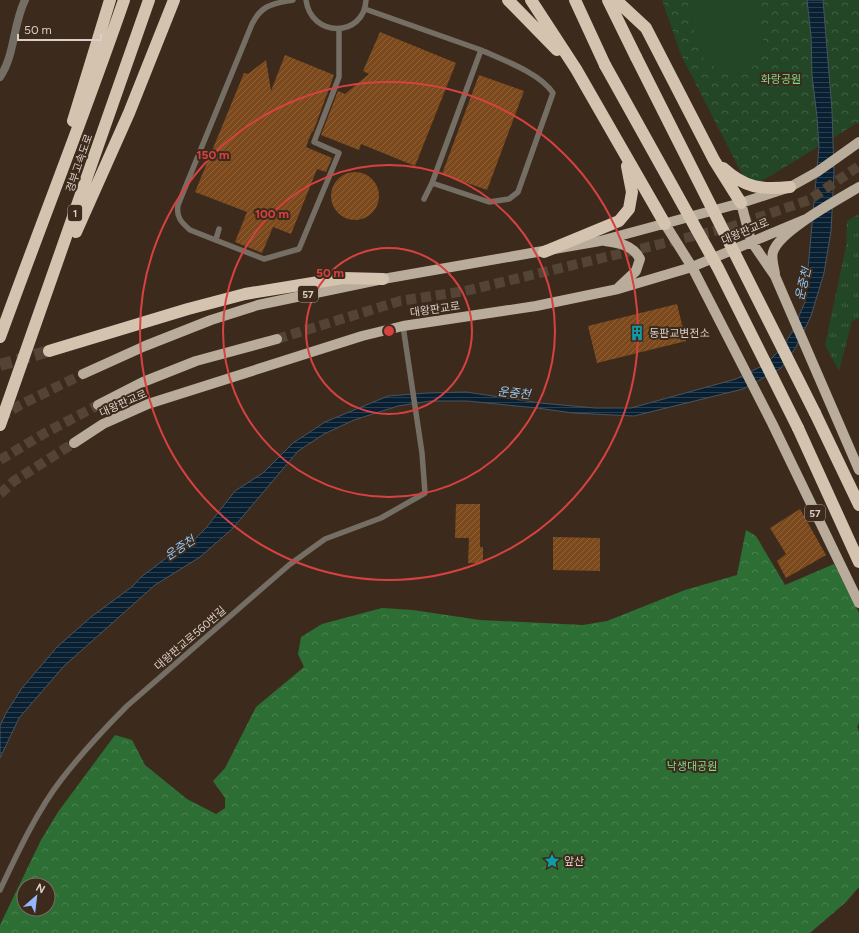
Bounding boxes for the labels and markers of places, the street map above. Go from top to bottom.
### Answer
centre of rings [382,324,396,338]
building icon: 동판교변전소 [628,324,646,342]
place label: 동판교변전소 [649,327,710,340]
place icon: 앞산 [543,852,561,870]
place label: 앞산 [564,855,584,868]

